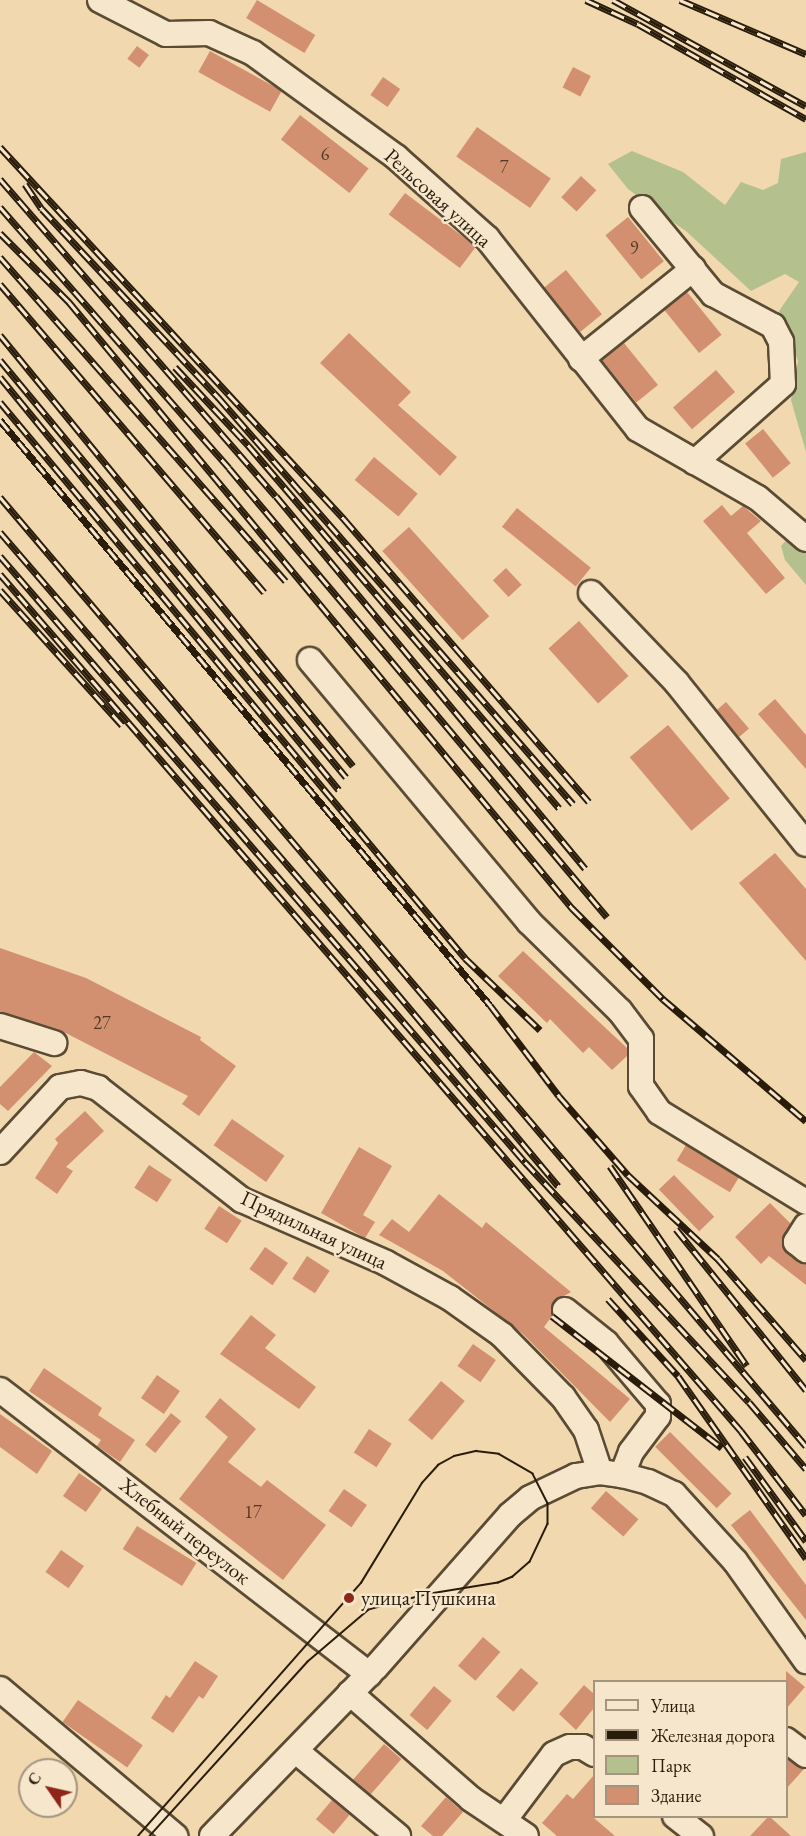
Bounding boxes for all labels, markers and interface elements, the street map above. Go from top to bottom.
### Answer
house number: 6 [321,143,329,165]
street label: Рельсовая улица [379,143,497,253]
house number: 7 [500,156,508,178]
house number: 9 [630,237,638,259]
house number: 27 [93,1012,111,1034]
street label: Прядильная улица [237,1185,391,1275]
street label: Хлебный переулок [115,1472,255,1590]
house number: 17 [244,1501,262,1523]
place label: улица Пушкина [361,1585,496,1611]
marker: улица Пушкина [342,1591,356,1605]
legend [593,1680,788,1818]
text: Улица [651,1694,695,1717]
text: Железная дорога [651,1724,775,1747]
text: Парк [651,1754,691,1777]
north arrow [18,1758,78,1818]
text: С [22,1768,46,1789]
text: Здание [651,1784,701,1807]

